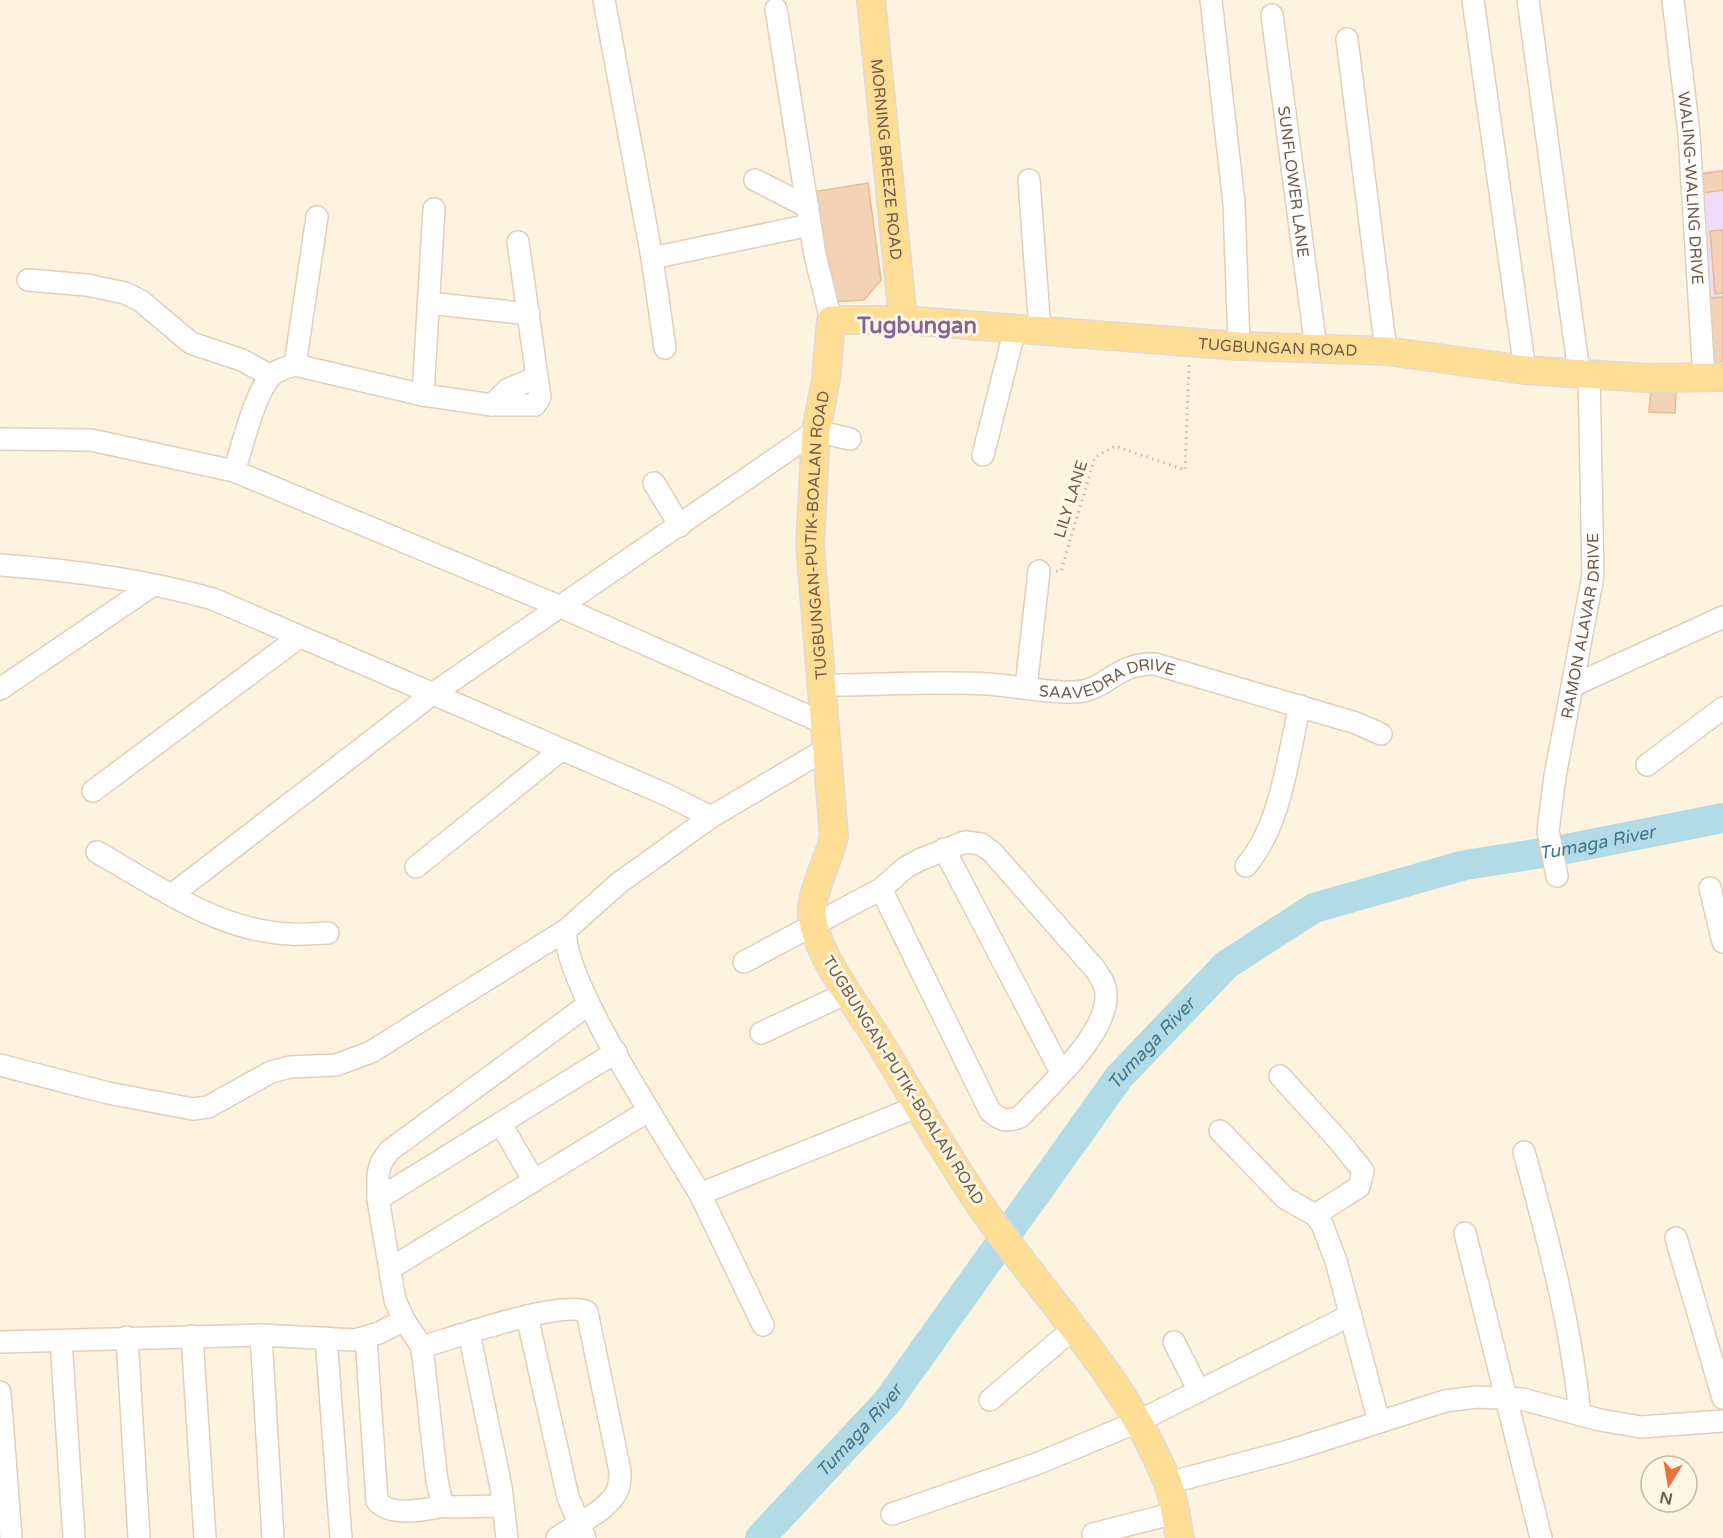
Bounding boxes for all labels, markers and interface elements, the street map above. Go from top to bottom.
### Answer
street label: MORNING BREEZE ROAD [866,58,906,261]
street label: WALING-WALING DRIVE [1673,90,1707,285]
street label: SUNFLOWER LANE [1273,105,1313,259]
district label: Tugbungan [856,313,977,339]
street label: TUGBUNGAN ROAD [1197,334,1358,361]
street label: TUGBUNGAN-PUTIK-BOALAN ROAD [801,389,835,680]
street label: LILY LANE [1050,458,1092,540]
street label: RAMON ALAVAR DRIVE [1557,533,1605,721]
street label: SAAVEDRA DRIVE [1038,655,1178,703]
water label: Tumaga River [1537,820,1659,864]
street label: TUGBUNGAN-PUTIK-BOALAN ROAD [818,952,988,1209]
water label: Tumaga River [1103,992,1201,1093]
water label: Tumaga River [811,1379,908,1482]
north arrow [1639,1454,1699,1514]
text: N [1658,1487,1675,1509]

